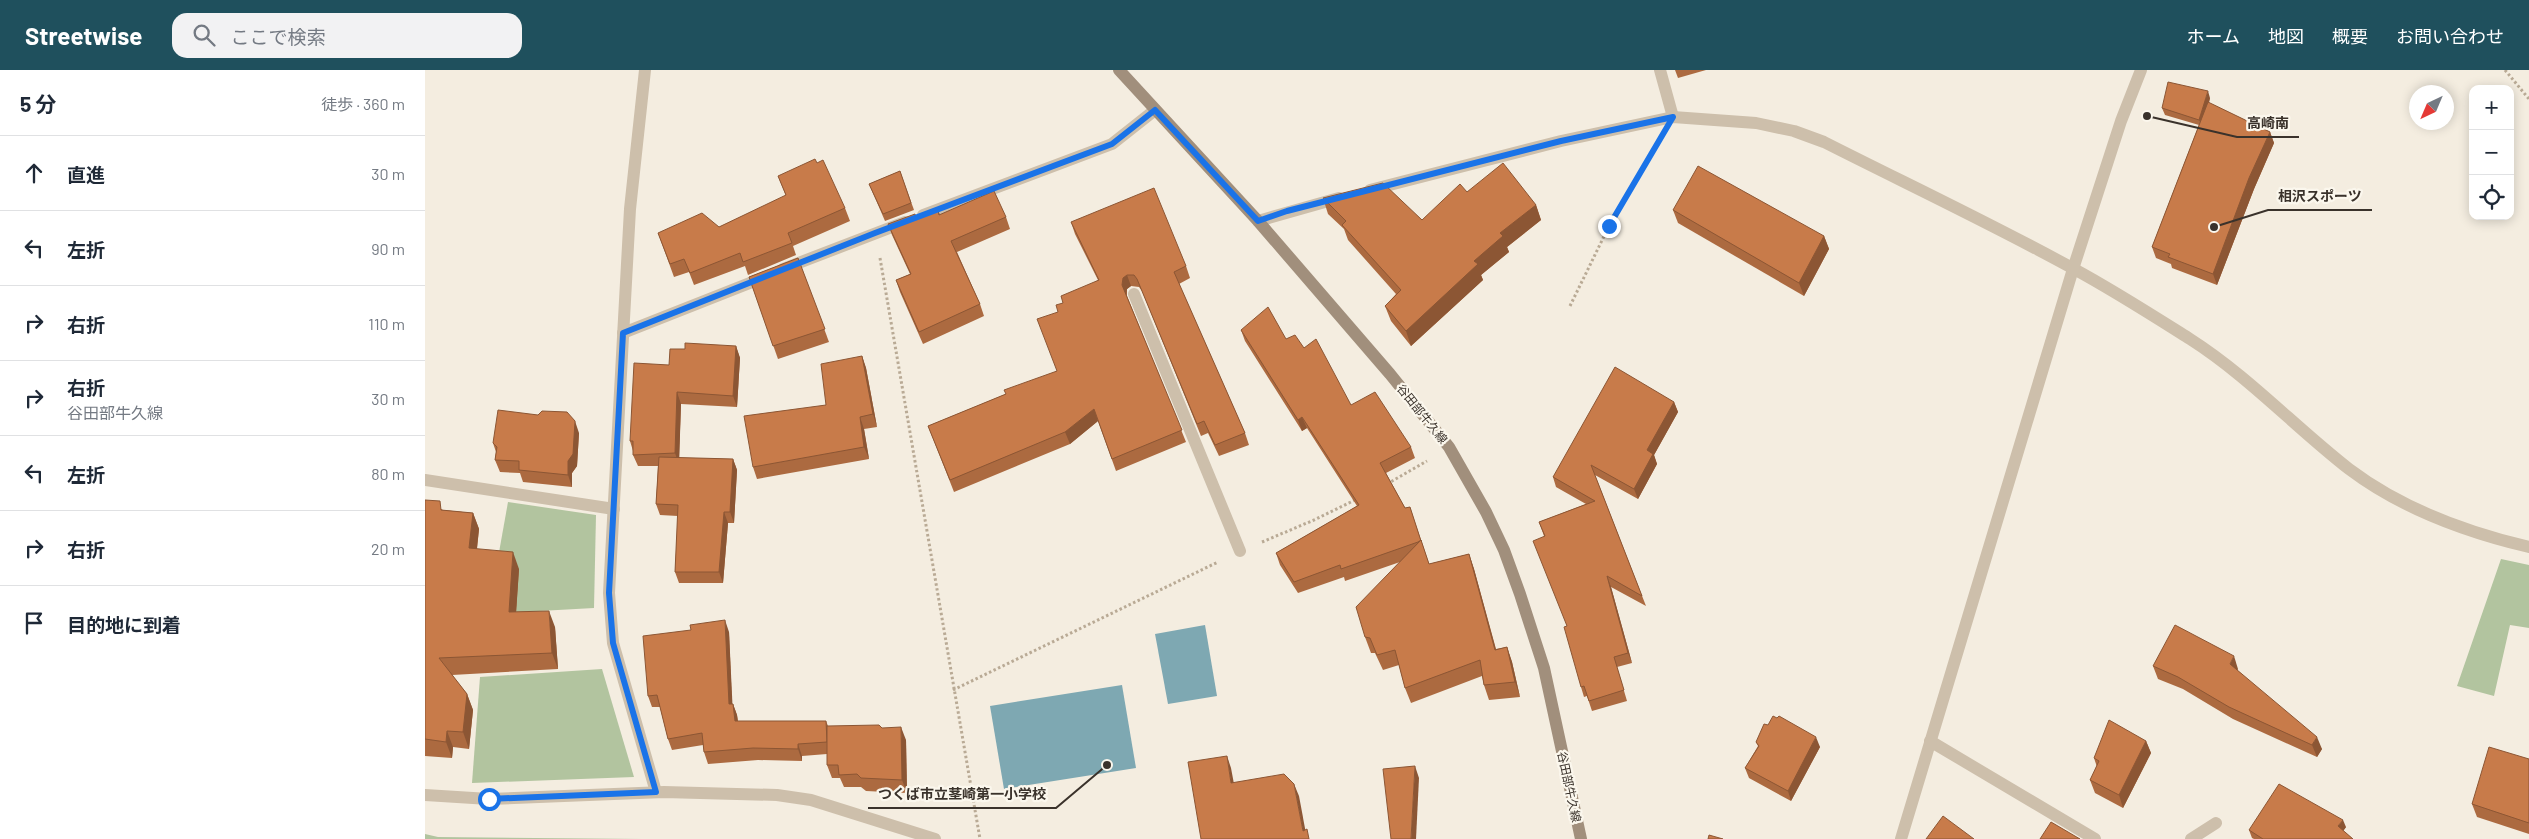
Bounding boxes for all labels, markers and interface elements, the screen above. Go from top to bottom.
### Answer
search box [172,13,522,58]
text: Streetwise [25,21,142,50]
icon: search [190,21,218,49]
text: ここで検索 [230,25,325,48]
text: ホーム [2187,25,2240,47]
text: 地図 [2268,25,2304,47]
text: 概要 [2332,25,2368,47]
text: お問い合わせ [2396,25,2504,47]
north arrow [2409,85,2454,130]
map controls [2469,85,2514,220]
button: + [2469,85,2514,130]
text: 5 分 [20,91,57,116]
text: 徒歩 · 360 m [321,94,405,113]
callout: 高崎南 [2237,108,2299,137]
text: 高崎南 [2247,114,2289,131]
button: − [2469,130,2514,175]
icon: ahead [20,159,48,187]
text: 直進 [67,163,105,186]
text: 30 m [371,164,405,183]
button: locate [2469,175,2514,220]
callout: 相沢スポーツ [2268,181,2372,210]
text: 相沢スポーツ [2278,187,2362,204]
route end [1598,215,1621,238]
icon: left [20,234,48,262]
text: 左折 [67,238,105,261]
text: 90 m [371,239,405,258]
icon: right [20,309,48,337]
text: 右折 [67,313,105,336]
text: 110 m [368,314,405,333]
text: 右折 [67,376,105,399]
street label: 谷田部牛久線 [1395,381,1451,446]
icon: right [20,384,48,412]
text: 30 m [371,389,405,408]
text: 谷田部牛久線 [67,403,163,422]
icon: left [20,459,48,487]
text: 左折 [67,463,105,486]
text: 80 m [371,464,405,483]
icon: right [20,534,48,562]
text: 右折 [67,538,105,561]
text: 20 m [371,539,405,558]
icon: arrive [20,609,48,637]
text: 目的地に到着 [67,613,181,636]
street label: 谷田部牛久線 [1556,750,1584,823]
callout: つくば市立茎崎第一小学校 [868,779,1056,808]
text: つくば市立茎崎第一小学校 [878,785,1046,802]
route start [478,788,501,811]

